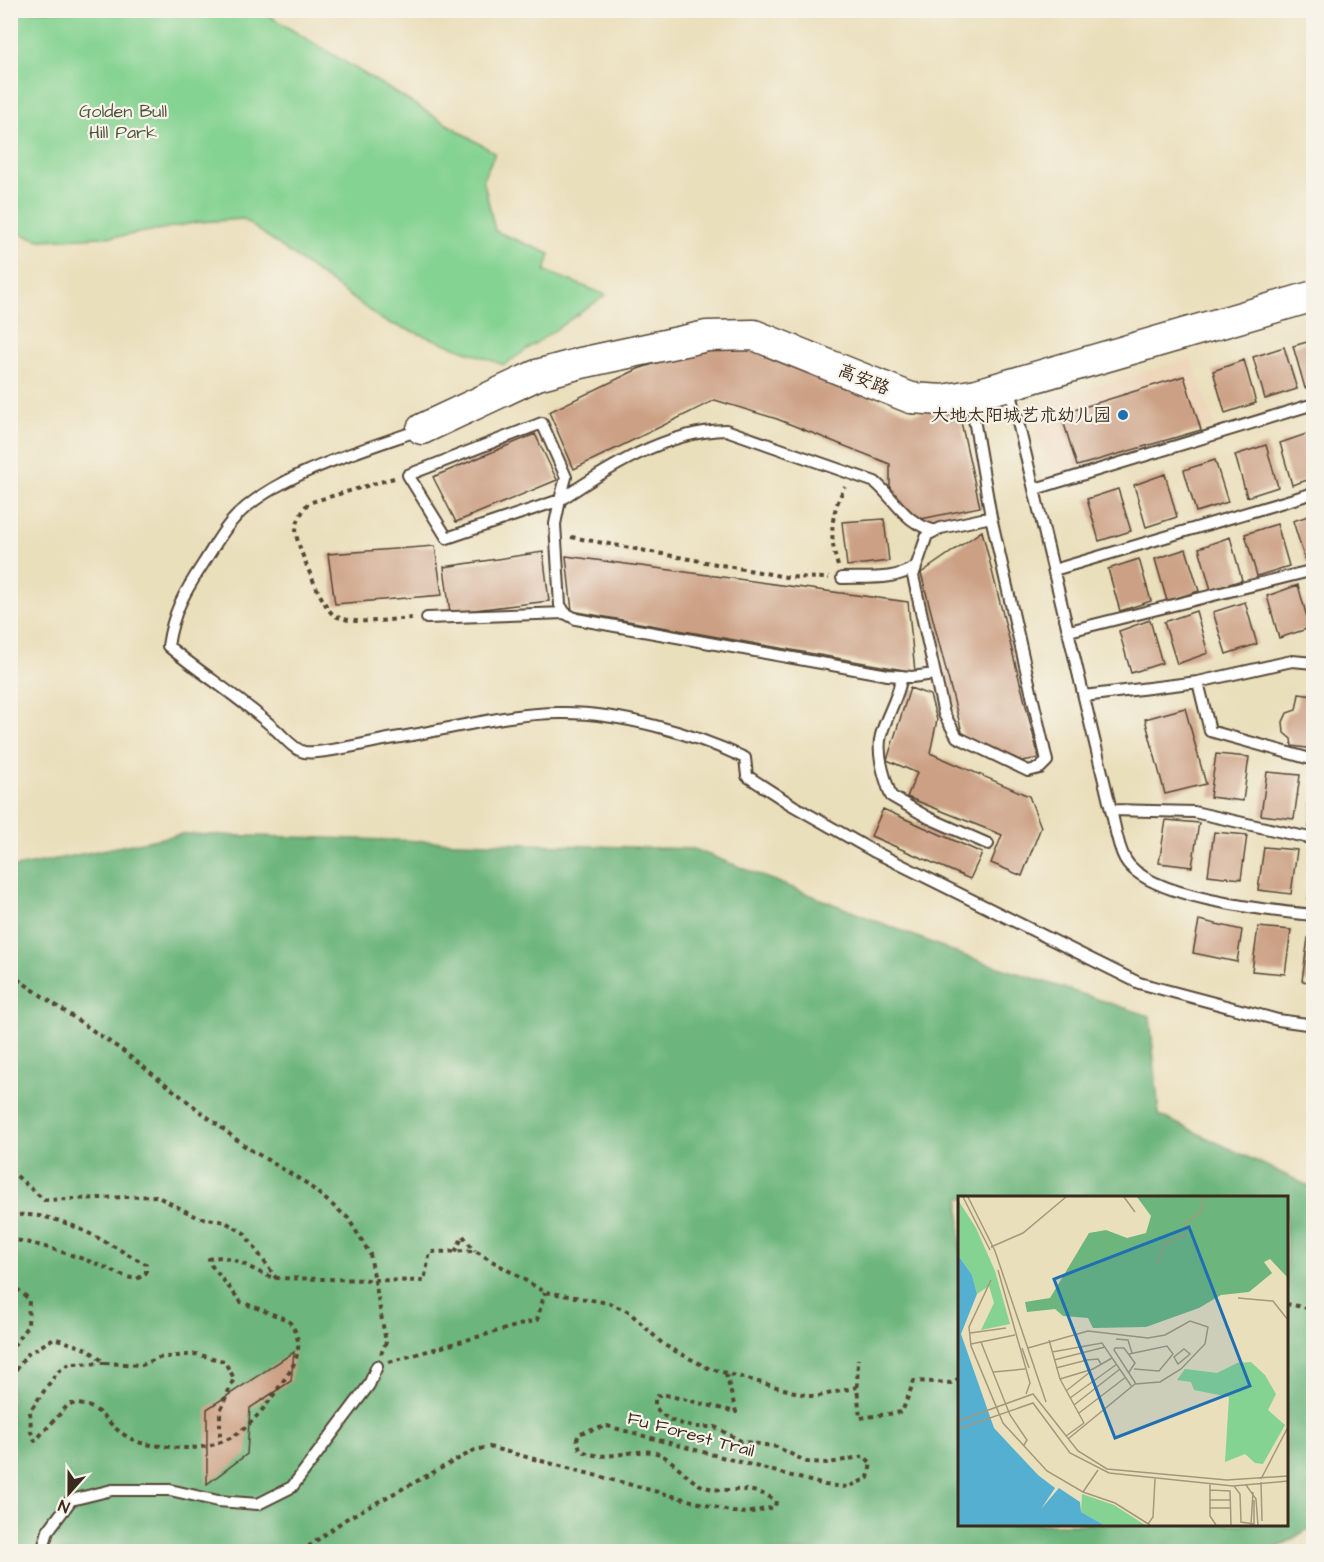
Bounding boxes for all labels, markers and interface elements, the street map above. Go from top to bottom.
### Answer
park label: Golden Bull Hill Park [79,99,167,145]
street label: 高安路 [834,358,894,401]
place label: 大地太阳城艺术幼儿园 [931,403,1111,428]
marker: 大地太阳城艺术幼儿园 [1116,408,1130,422]
inset map [958,1196,1288,1526]
street label: Fu Forest Trail [625,1406,757,1463]
north arrow [39,1463,99,1523]
text: N [55,1494,73,1518]

